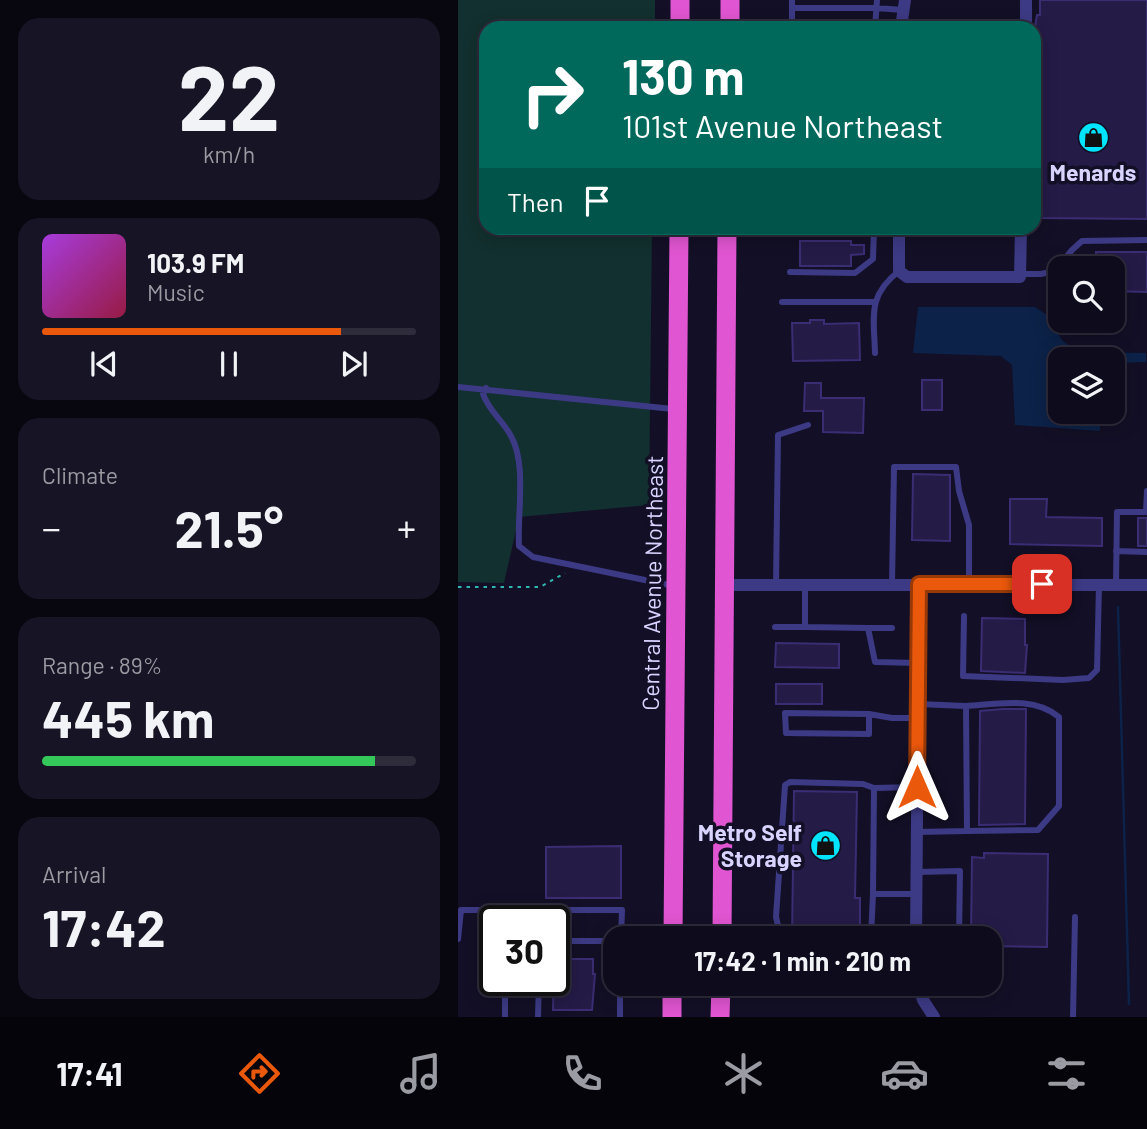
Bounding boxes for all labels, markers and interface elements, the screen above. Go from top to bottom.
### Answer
text: 22 [178,40,280,149]
text: 130 m [622,46,744,105]
icon: right [507,49,598,140]
text: 101st Avenue Northeast [622,106,943,144]
shop icon: Menards [1076,121,1110,155]
text: km/h [203,140,255,168]
place label: Menards [1050,158,1136,186]
icon: arrive [578,182,616,220]
text: Then [507,186,564,217]
text: 103.9 FM [147,247,244,278]
map controls [1048,256,1125,424]
button: search [1048,256,1125,333]
text: Music [147,278,205,306]
icon: previous [85,345,123,383]
icon: pause [210,345,248,383]
icon: next [335,345,373,383]
button: layers [1048,347,1125,424]
street label: Central Avenue Northeast [636,455,668,711]
text: Climate [42,461,118,489]
text: 21.5° [175,496,283,558]
text: − [42,504,61,550]
text: + [397,504,416,550]
pin [1012,554,1072,614]
icon: arrive [1023,565,1061,603]
text: Range · 89% [42,651,162,679]
text: 445 km [42,686,214,748]
position arrow [880,750,954,824]
place label: Metro Self Storage [698,818,802,872]
shop icon: Metro Self Storage [808,828,842,862]
text: Arrival [42,860,106,888]
text: 17:42 [42,895,166,957]
speed limit sign: 30 [479,905,570,996]
text: 17:42 · 1 min · 210 m [694,945,911,976]
icon: directions [235,1049,284,1098]
icon: music [396,1049,445,1098]
icon: phone [558,1049,607,1098]
icon: climate [719,1049,768,1098]
icon: car [880,1049,929,1098]
icon: filters [1042,1049,1091,1098]
text: 17:41 [56,1054,123,1092]

